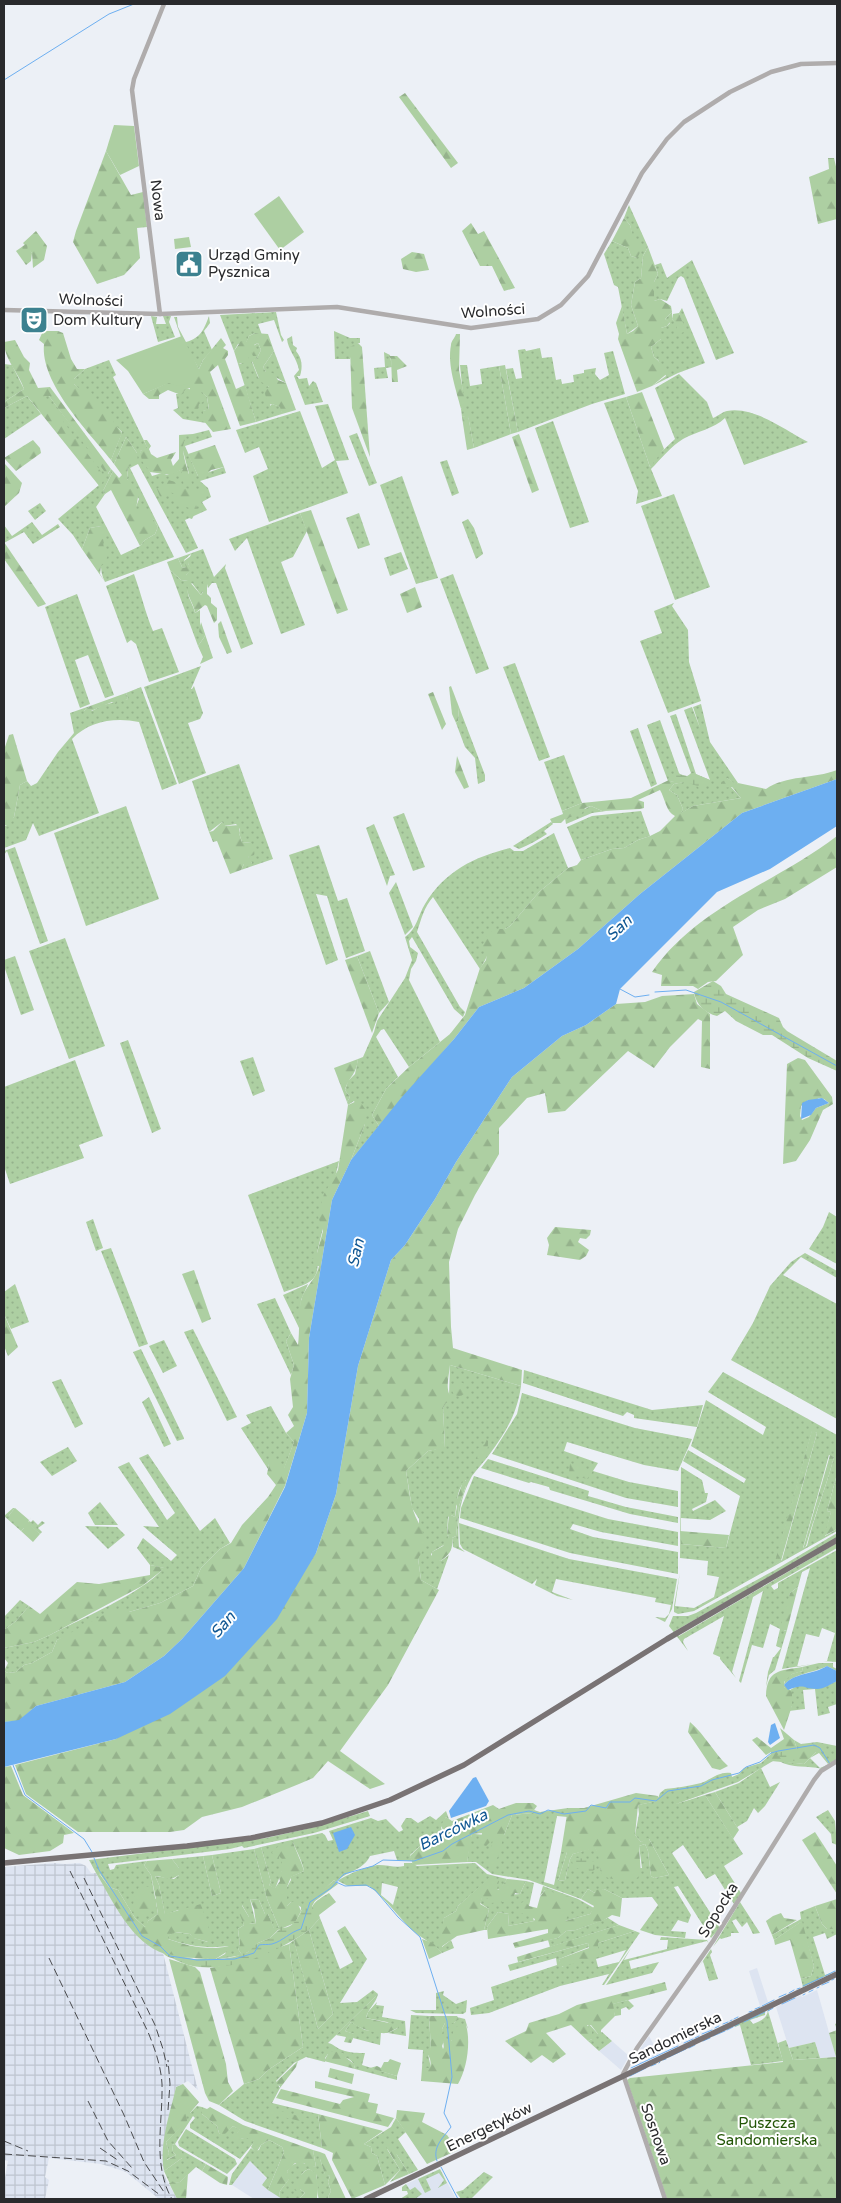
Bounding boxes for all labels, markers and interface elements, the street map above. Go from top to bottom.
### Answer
street label: Nowa [147,179,169,221]
place label: Urząd Gminy Pysznica [208,246,300,281]
public building icon: Urząd Gminy Pysznica [174,249,204,279]
street label: Wolności [58,290,124,310]
street label: Wolności [460,300,526,322]
theatre icon: Dom Kultury [19,305,49,335]
place label: Dom Kultury [53,311,142,329]
water label: San [602,910,637,945]
water label: San [343,1236,369,1269]
water label: San [206,1607,241,1642]
water label: Barcówka [415,1804,492,1855]
street label: Sopocka [694,1879,742,1941]
street label: Sandomierska [626,2008,724,2068]
street label: Energetyków [443,2098,535,2156]
street label: Sosnowa [637,2101,675,2167]
park label: Puszcza Sandomierska [717,2114,817,2149]

